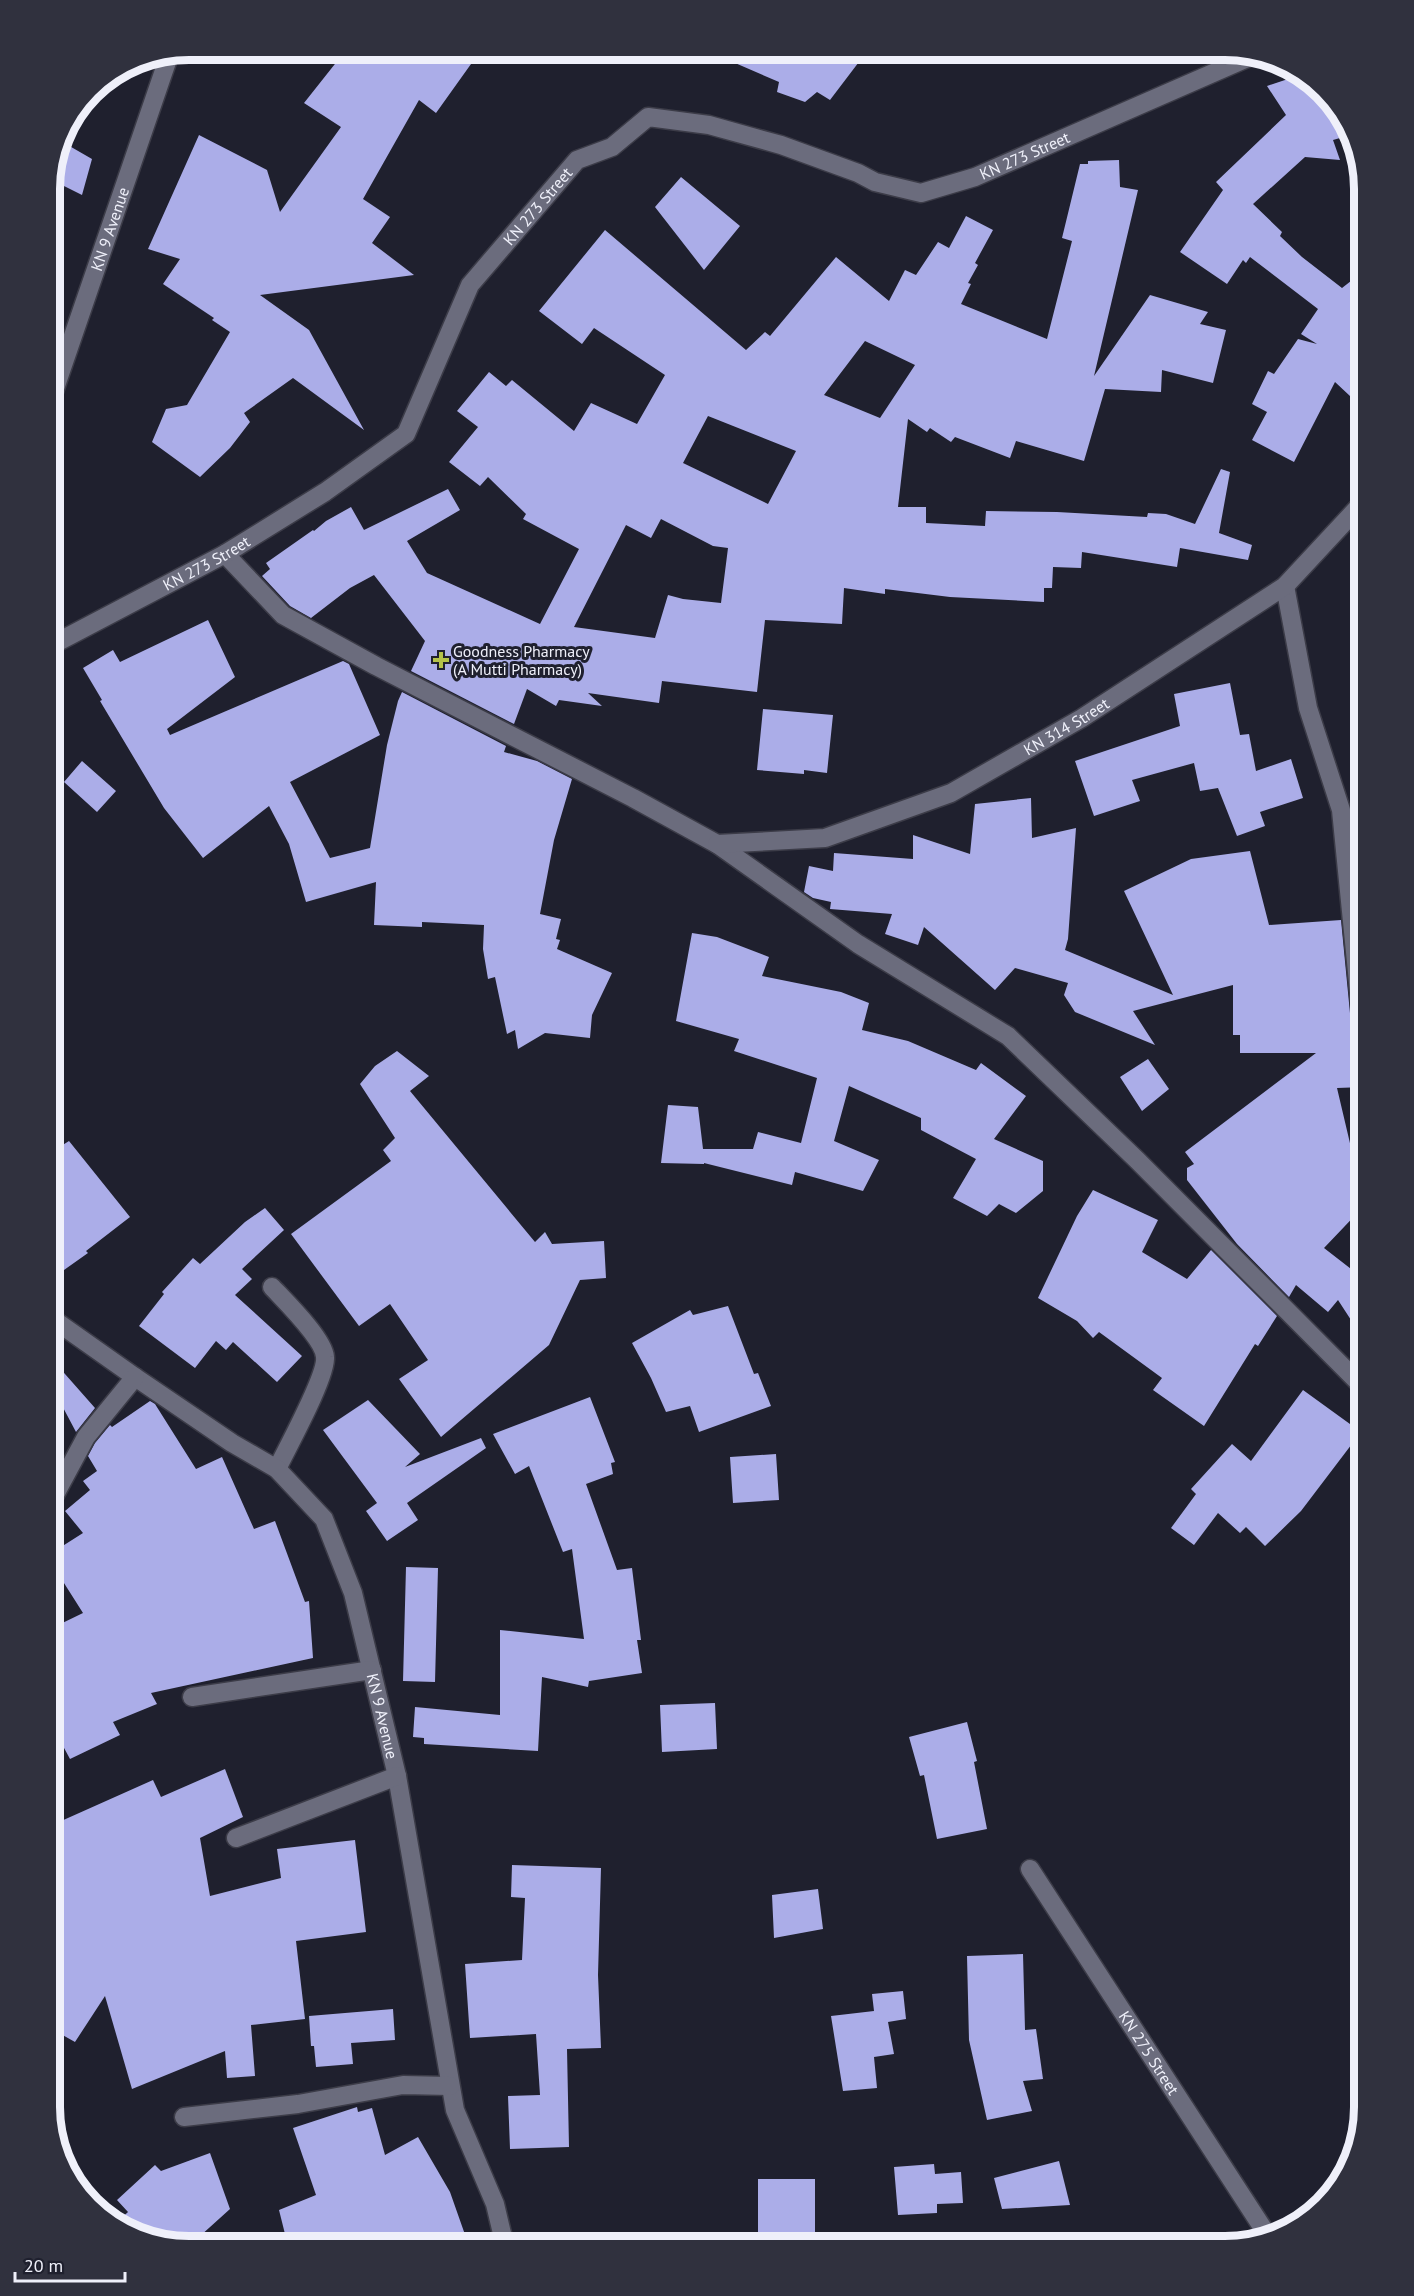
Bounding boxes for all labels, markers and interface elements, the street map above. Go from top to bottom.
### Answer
street label: KN 273 Street [976,127,1073,184]
street label: KN 273 Street [499,163,577,249]
street label: KN 9 Avenue [86,184,133,274]
street label: KN 273 Street [159,531,254,595]
place label: Goodness Pharmacy (A Mutti Pharmacy) [453,641,590,679]
marker: Goodness Pharmacy (A Mutti Pharmacy) [434,653,448,667]
street label: KN 314 Street [1020,693,1113,759]
street label: KN 9 Avenue [363,1671,403,1761]
street label: KN 275 Street [1115,2007,1184,2099]
scale bar [15,2245,124,2283]
text: 20 m [24,2254,63,2277]

